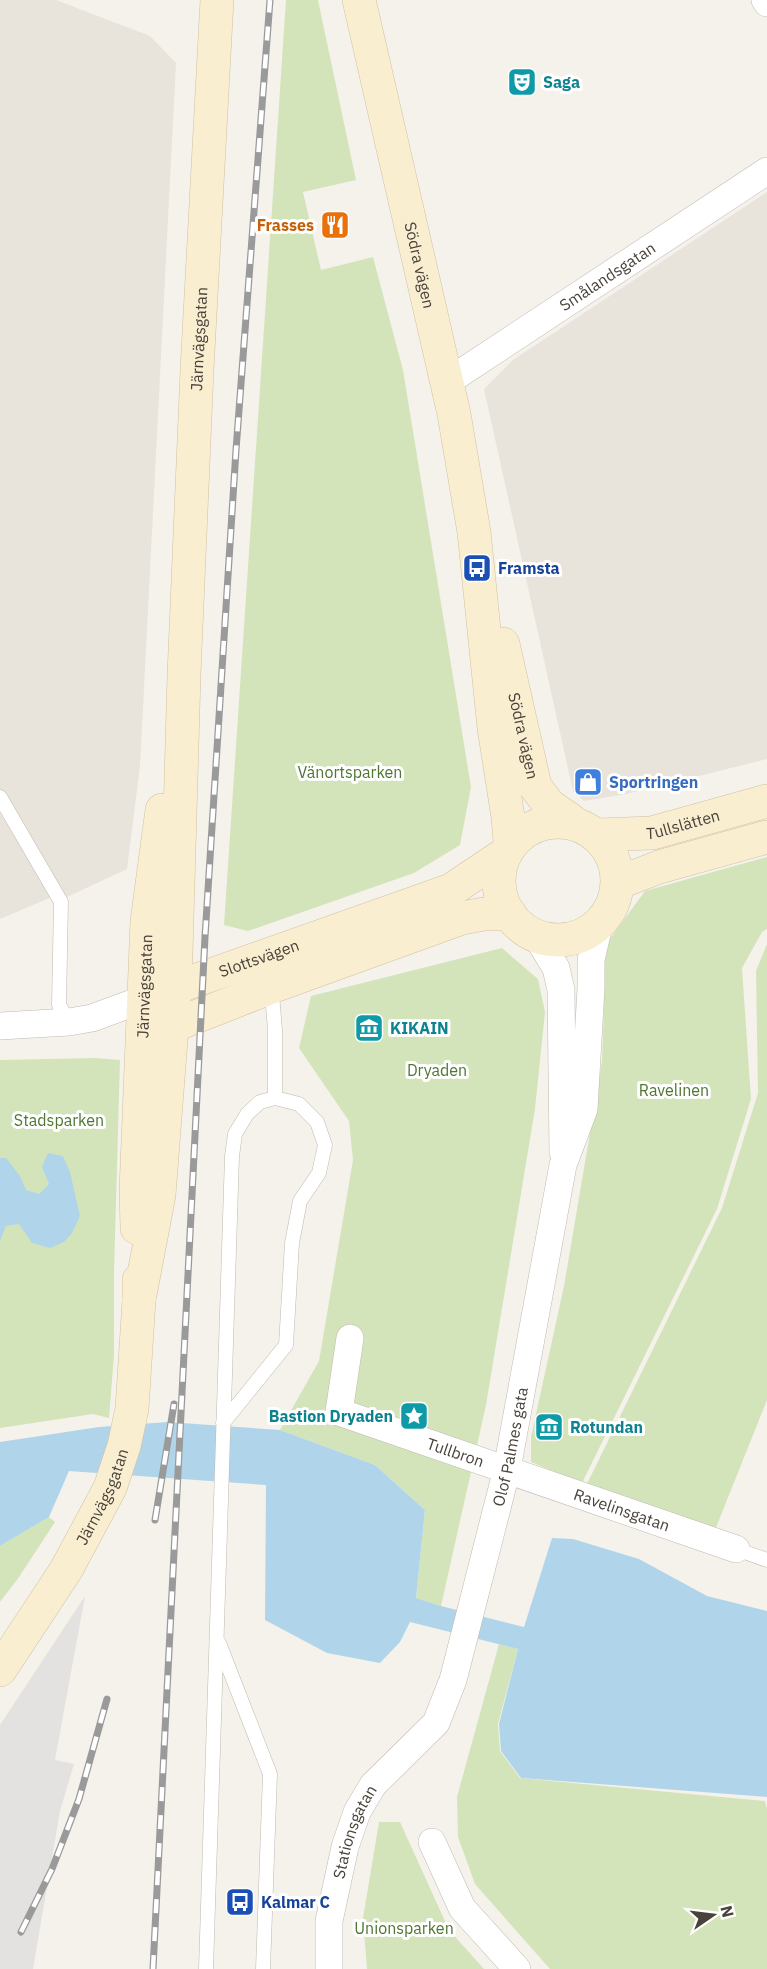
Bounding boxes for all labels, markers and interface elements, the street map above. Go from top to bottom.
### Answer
theatre icon: Saga [506,66,538,98]
place label: Saga [543,72,580,92]
restaurant icon: Frasses [319,209,351,241]
place label: Frasses [257,215,314,235]
street label: Södra vägen [400,220,439,310]
street label: Smålandsgatan [555,237,659,315]
street label: Järnvägsgatan [186,286,211,391]
bus stop icon: Framsta [461,552,493,584]
place label: Framsta [498,558,560,578]
street label: Södra vägen [504,690,543,781]
park label: Vänortsparken [298,762,402,782]
shop icon: Sportringen [572,766,604,798]
place label: Sportringen [609,772,698,792]
street label: Tullslätten [646,805,722,843]
street label: Järnvägsgatan [132,934,156,1039]
street label: Slottsvägen [216,935,302,981]
museum icon: KIKAIN [353,1012,385,1044]
place label: KIKAIN [390,1018,449,1038]
park label: Dryaden [407,1060,467,1080]
park label: Ravelinen [639,1080,709,1100]
park label: Stadsparken [14,1110,104,1130]
street label: Olof Palmes gata [488,1385,532,1509]
place icon: Bastion Dryaden [398,1400,430,1432]
place label: Bastion Dryaden [269,1406,393,1426]
museum icon: Rotundan [533,1411,565,1443]
place label: Rotundan [570,1417,643,1437]
street label: Tullbron [424,1433,487,1471]
street label: Järnvägsgatan [71,1446,133,1548]
street label: Ravelinsgatan [571,1484,673,1535]
street label: Stationsgatan [328,1781,381,1881]
north arrow [683,1885,743,1945]
bus stop icon: Kalmar C [224,1886,256,1918]
place label: Kalmar C [261,1892,330,1912]
text: N [716,1903,739,1919]
park label: Unionsparken [354,1918,454,1938]

